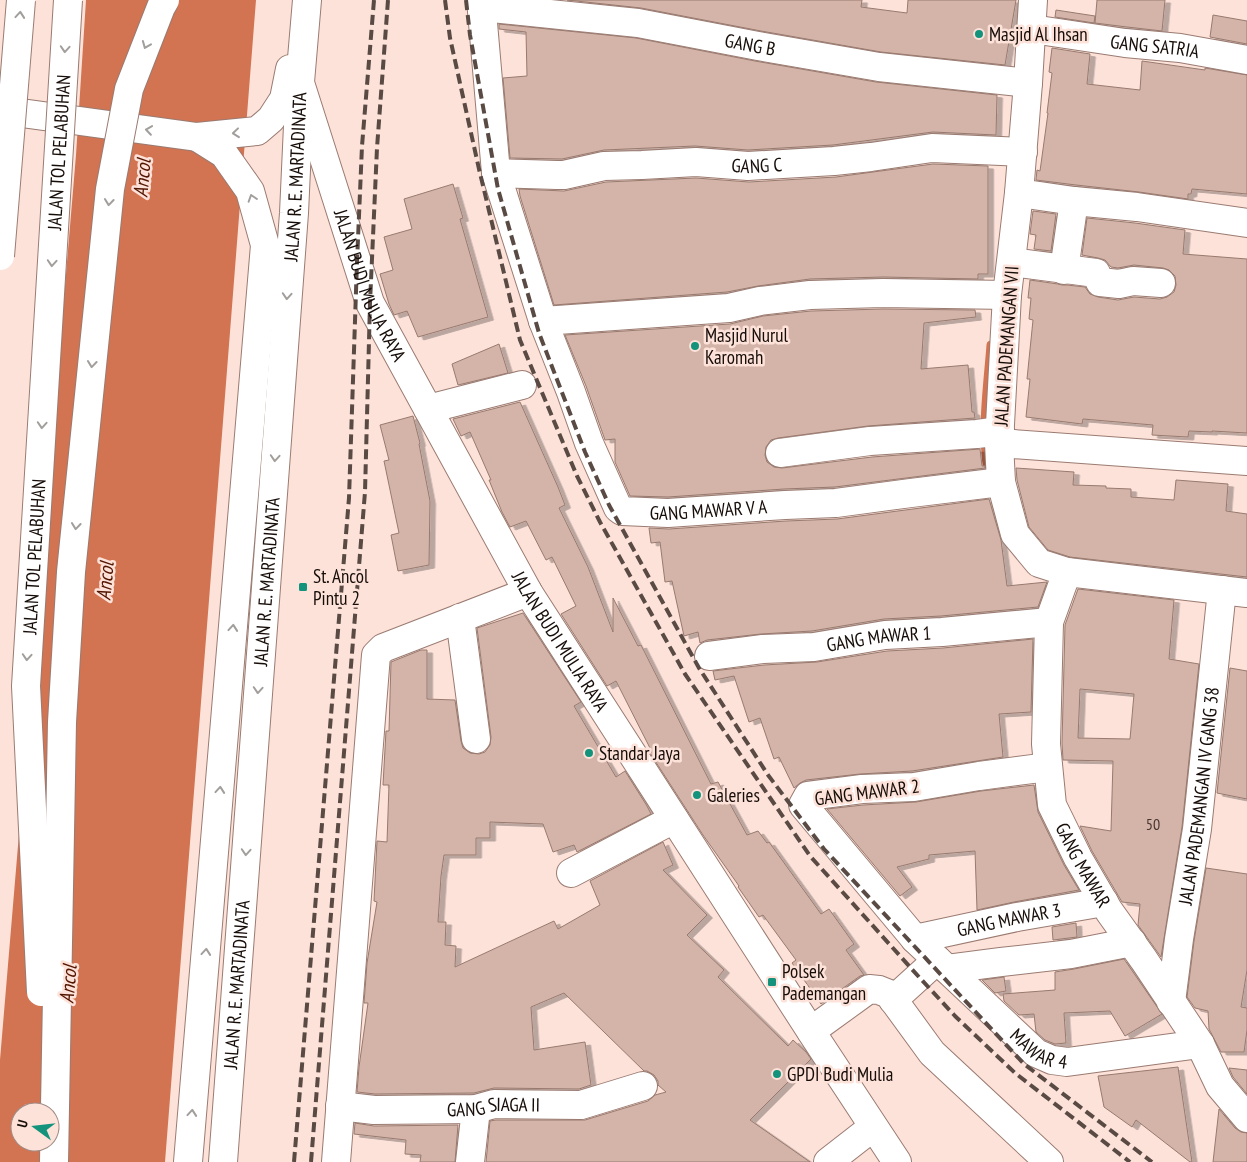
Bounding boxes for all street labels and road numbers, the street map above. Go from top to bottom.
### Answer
street label: GANG B [723,28,777,61]
street label: GANG SATRIA [1109,29,1201,63]
street label: JALAN TOL PELABUHAN [42,74,75,232]
street label: JALAN R. E. MARTADINATA [278,92,312,263]
street label: GANG C [731,152,783,178]
street label: JALAN BUDI MULIA RAYA [329,205,411,365]
street label: JALAN PADEMANGAN VII [988,265,1024,428]
street label: JALAN TOL PELABUHAN [17,478,51,636]
street label: GANG MAWAR V A [649,494,768,525]
street label: JALAN R. E. MARTADINATA [248,496,285,668]
street label: JALAN BUDI MULIA RAYA [506,566,614,716]
street label: GANG MAWAR 1 [825,621,932,657]
street label: JALAN PADEMANGAN IV GANG 38 [1173,686,1224,908]
street label: GANG MAWAR 2 [813,774,921,810]
street label: GANG MAWAR [1050,819,1116,912]
street label: GANG MAWAR 3 [955,898,1063,942]
street label: JALAN R. E. MARTADINATA [218,899,255,1071]
street label: MAWAR 4 [1005,1023,1069,1074]
street label: GANG SIAGA II [447,1092,540,1121]

